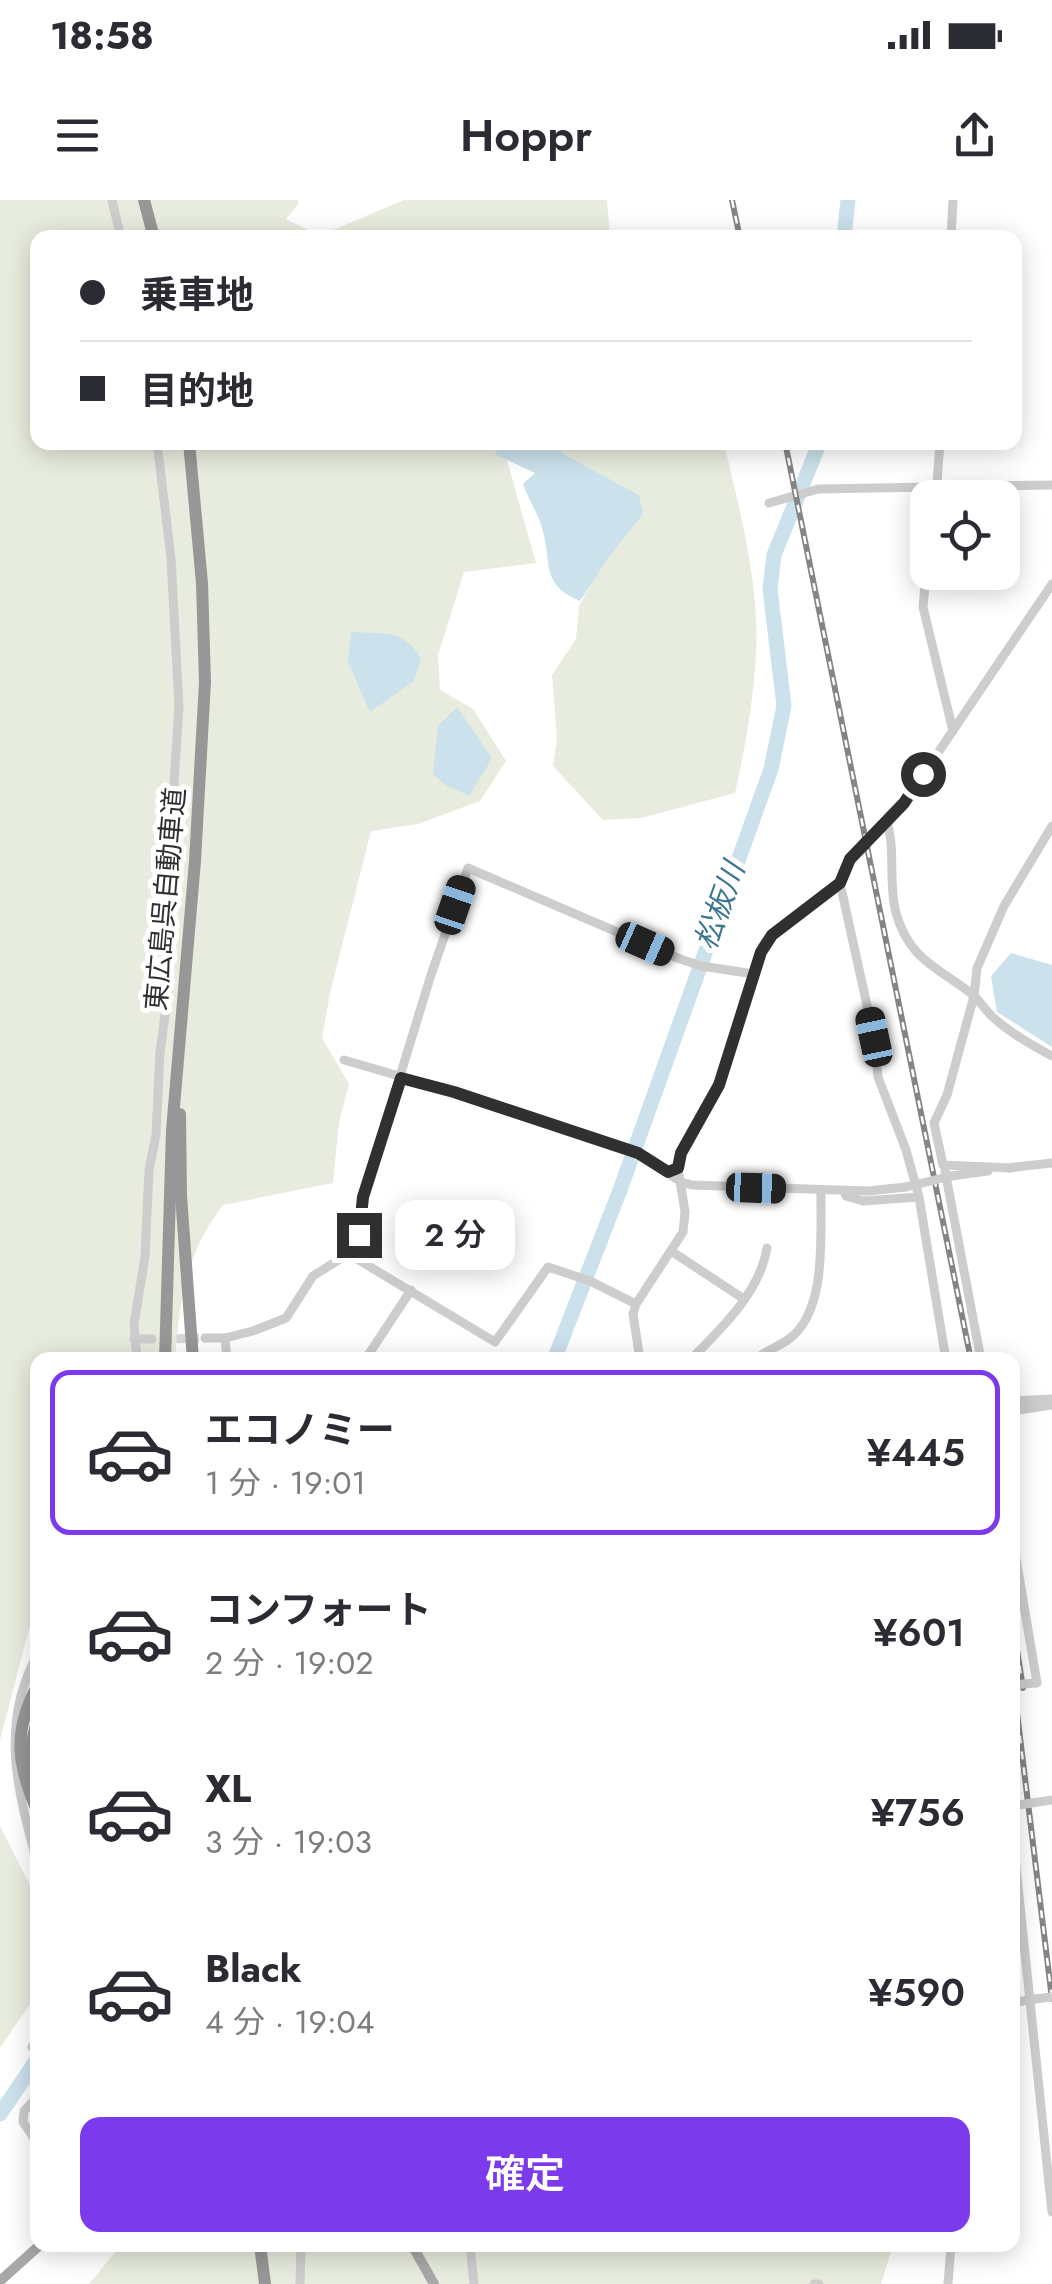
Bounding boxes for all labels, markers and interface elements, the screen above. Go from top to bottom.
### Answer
text: 18:58 [50,8,154,63]
text: Hoppr [460,103,592,168]
icon: menu [50,108,105,163]
icon: share [947,108,1002,163]
text: 乗車地 [140,267,254,322]
text: 目的地 [140,363,254,418]
map controls [910,480,1020,590]
button: locate [910,480,1020,590]
route start [901,752,946,797]
street label: 東広島呉自動車道 [135,786,196,1012]
water label: 松板川 [684,853,756,955]
car [431,872,479,938]
car [611,918,679,970]
car [853,1005,895,1069]
car [725,1172,787,1204]
callout: 2 分 [394,1200,514,1270]
text: 2 分 [424,1212,486,1258]
route end [337,1213,382,1258]
text: エコノミー [205,1402,395,1457]
icon: car [85,1408,175,1498]
text: ¥445 [867,1425,965,1480]
text: 1 分 · 19:01 [205,1460,366,1506]
text: コンフォート [205,1582,432,1637]
icon: car [85,1588,175,1678]
text: ¥601 [873,1605,965,1660]
text: 2 分 · 19:02 [205,1640,373,1686]
text: XL [205,1761,251,1816]
icon: car [85,1768,175,1858]
text: ¥756 [871,1785,965,1840]
text: 3 分 · 19:03 [205,1819,372,1865]
text: Black [205,1941,302,1996]
icon: car [85,1948,175,2038]
text: ¥590 [868,1965,965,2020]
text: 4 分 · 19:04 [205,1999,374,2045]
button: 確定 [80,2117,970,2232]

